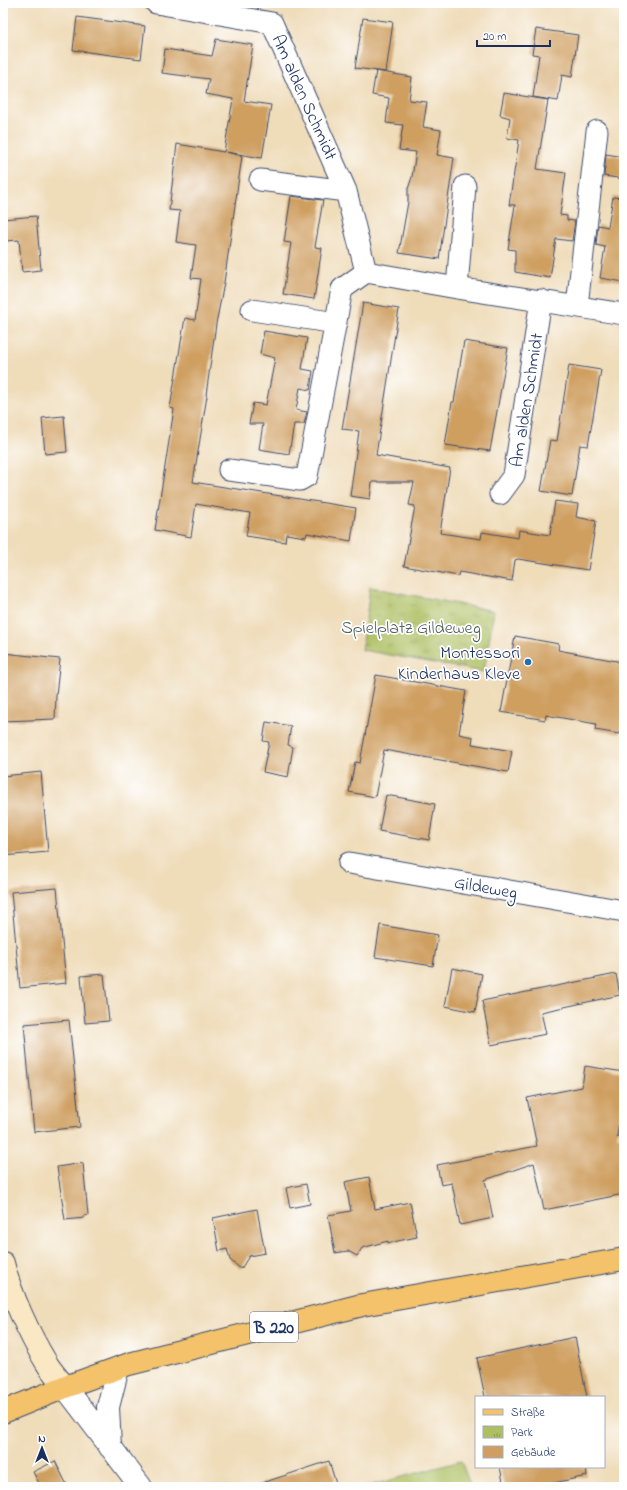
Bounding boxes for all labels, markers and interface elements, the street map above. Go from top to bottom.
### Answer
scale bar [477,22,550,48]
text: 20 m [483,28,506,46]
street label: Am alden Schmidt [264,31,343,165]
street label: Am alden Schmidt [505,331,551,469]
park label: Spielplatz Gildeweg [341,616,481,643]
place label: Montessori Kinderhaus Kleve [398,641,521,688]
marker: Montessori Kinderhaus Kleve [523,657,533,667]
street label: Gildeweg [452,871,519,908]
road number: B 220 [250,1312,298,1342]
legend [475,1396,605,1468]
text: Straße [511,1404,545,1422]
text: Park [511,1424,533,1442]
north arrow [22,1428,62,1468]
text: N [38,1431,46,1447]
text: Gebäude [511,1444,556,1462]

